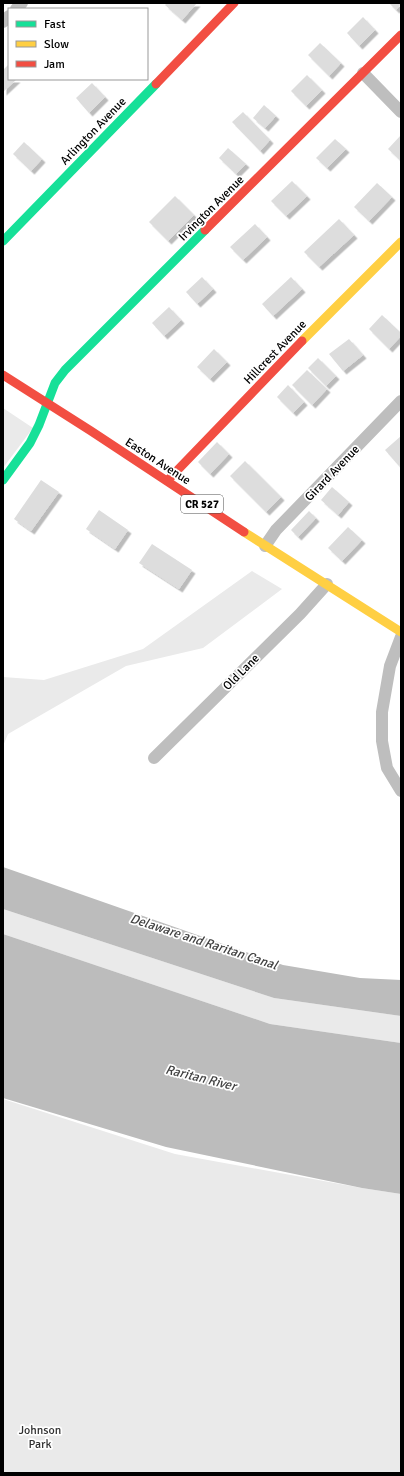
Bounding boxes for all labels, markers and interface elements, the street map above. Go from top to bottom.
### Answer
legend [8,8,148,80]
text: Fast [44,17,65,32]
text: Slow [44,37,69,52]
text: Jam [44,57,65,72]
street label: Arlington Avenue [57,94,129,168]
street label: Irvington Avenue [175,172,247,244]
street label: Hillcrest Avenue [241,317,310,388]
street label: Easton Avenue [122,435,193,488]
street label: Girard Avenue [302,442,363,505]
road number: CR 527 [181,495,223,513]
street label: Old Lane [220,651,263,694]
water label: Delaware and Raritan Canal [128,911,281,974]
water label: Raritan River [164,1061,240,1095]
park label: Johnson Park [19,1423,61,1452]

